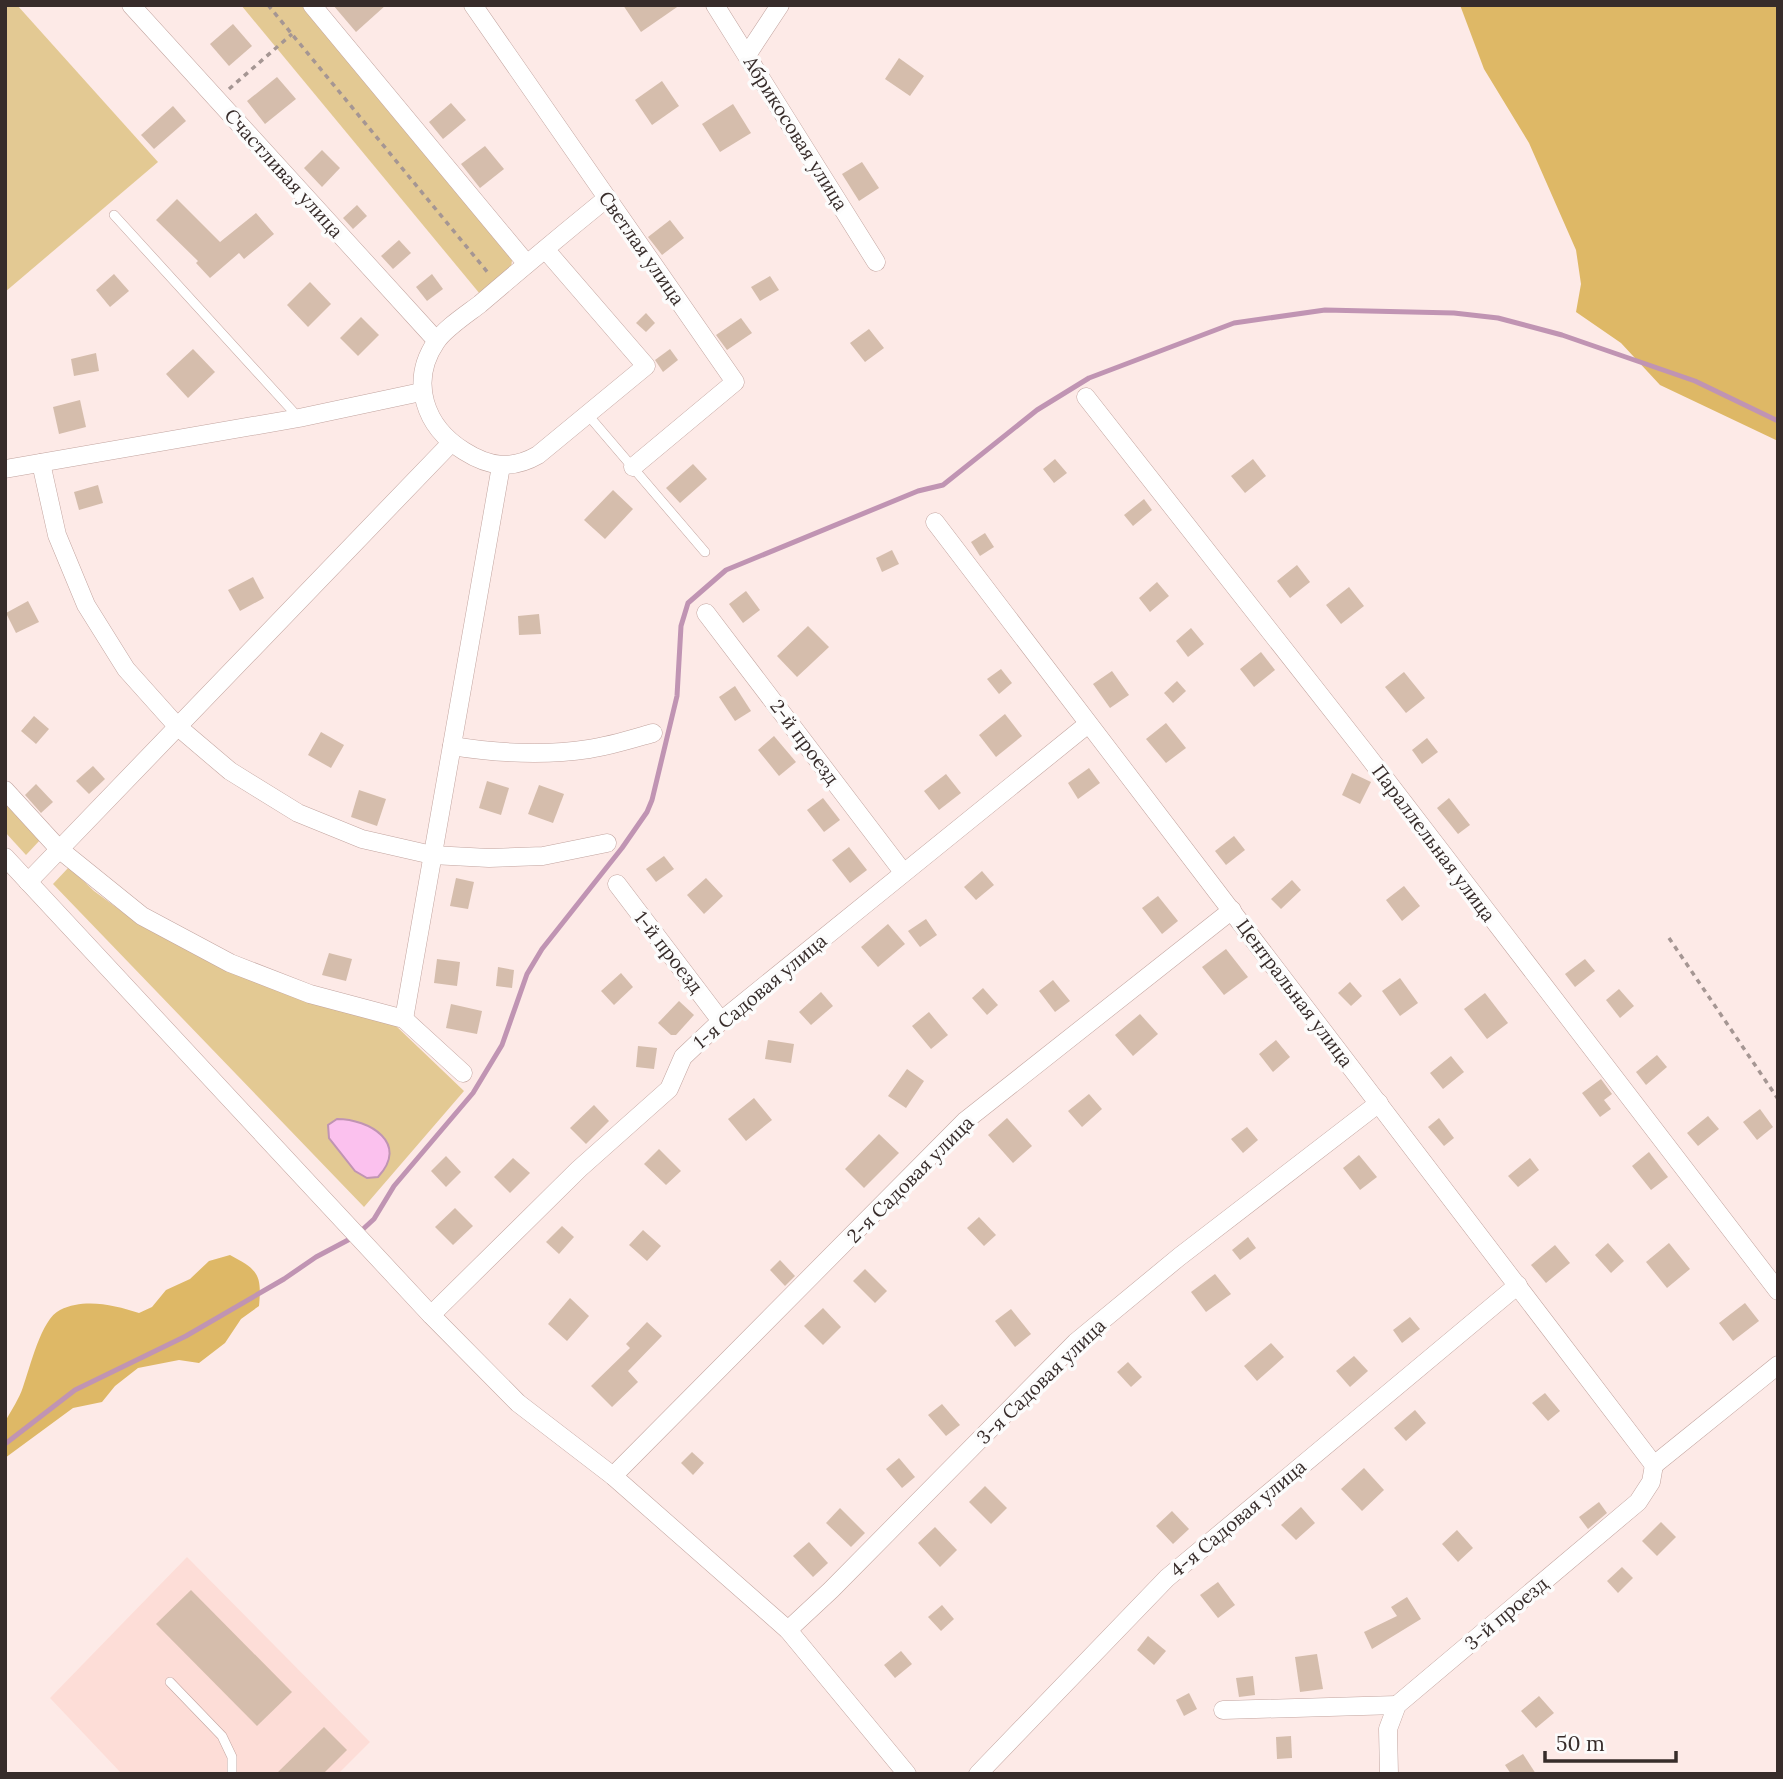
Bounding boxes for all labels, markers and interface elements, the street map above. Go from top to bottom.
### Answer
street label: Абрикосовая улица [738,51,853,215]
street label: Счастливая улица [220,103,349,243]
street label: Светлая улица [594,186,690,310]
street label: 2-й проезд [765,695,845,789]
street label: Параллельная улица [1367,760,1501,926]
street label: 1-й проезд [630,906,708,998]
street label: Центральная улица [1231,914,1359,1072]
street label: 1-я Садовая улица [689,928,832,1054]
street label: 2-я Садовая улица [842,1110,979,1247]
street label: 3-я Садовая улица [971,1313,1111,1449]
street label: 4-я Садовая улица [1165,1454,1311,1582]
street label: 3-й проезд [1460,1571,1552,1655]
scale bar [1545,1720,1676,1764]
text: 50 m [1556,1730,1605,1757]

